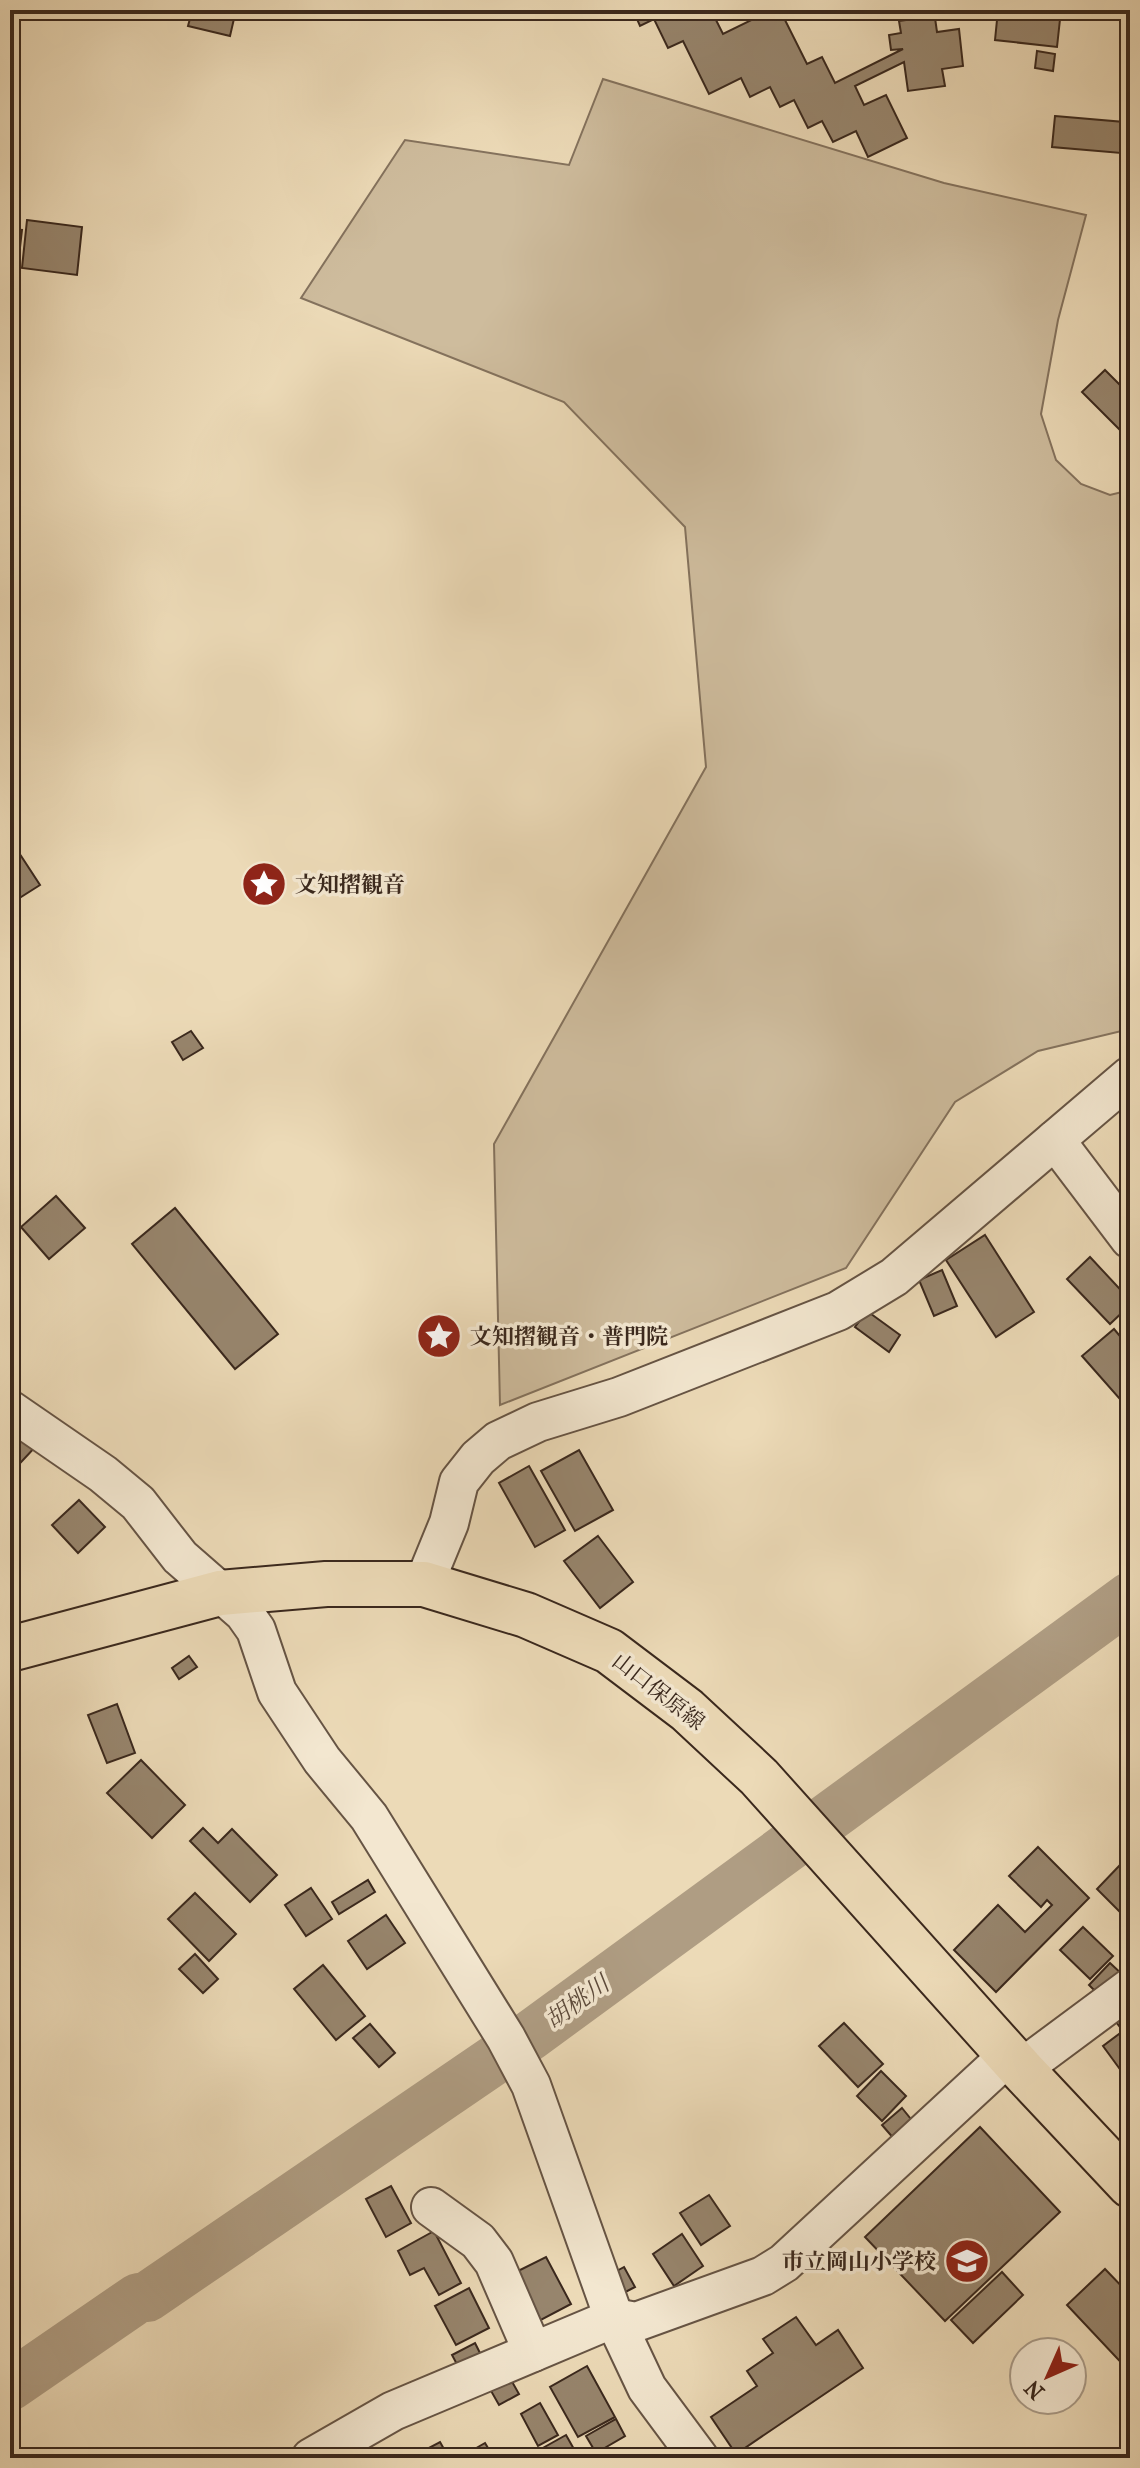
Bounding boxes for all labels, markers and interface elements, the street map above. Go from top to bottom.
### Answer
place icon: 文知摺観音 [240,860,288,908]
place label: 文知摺観音 [295,872,405,898]
place icon: 文知摺観音・普門院 [415,1312,463,1360]
place label: 文知摺観音・普門院 [470,1324,668,1350]
street label: 山口保原線 [607,1648,710,1736]
water label: 胡桃川 [540,1968,617,2034]
school or university icon: 市立岡山小学校 [943,2237,991,2285]
place label: 市立岡山小学校 [782,2249,936,2275]
north arrow [1008,2336,1088,2416]
text: N [1019,2374,1050,2405]

